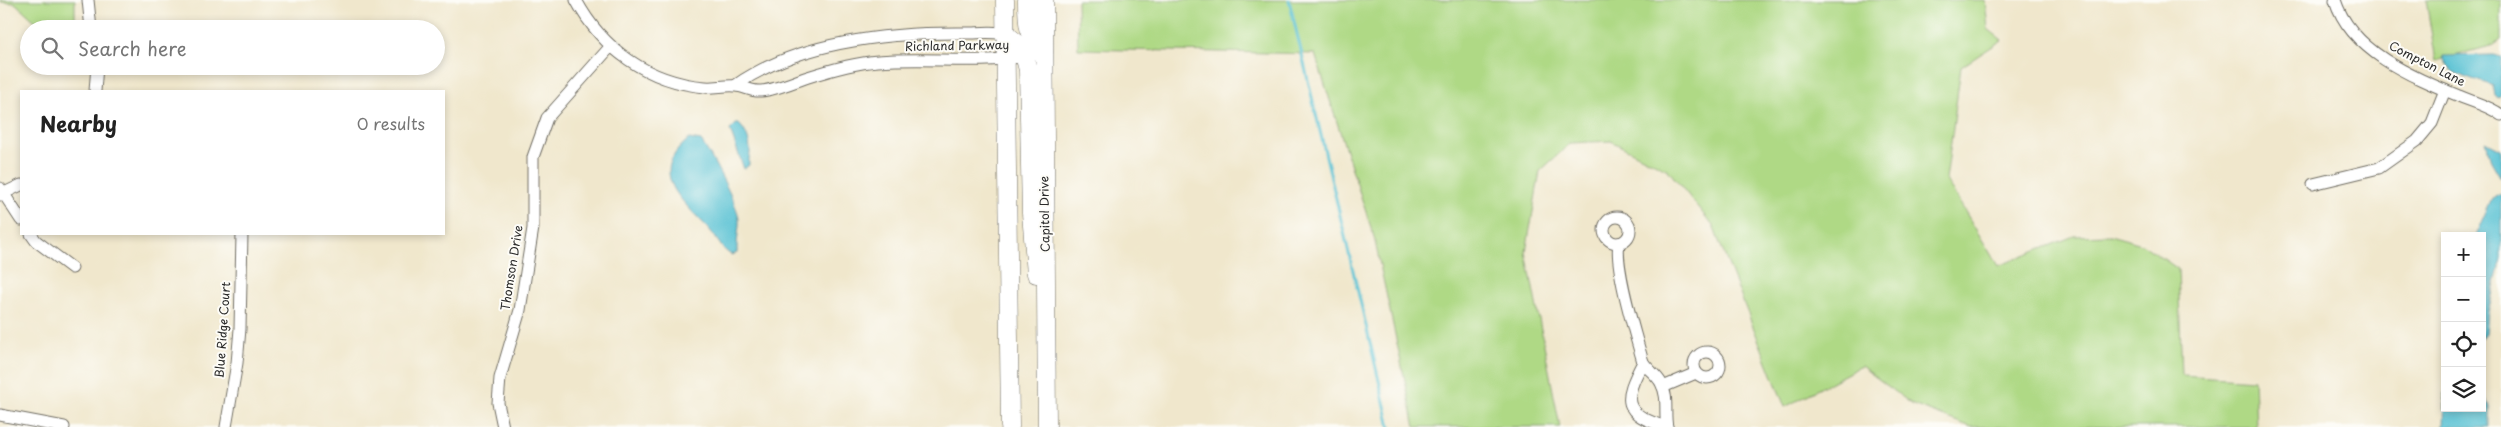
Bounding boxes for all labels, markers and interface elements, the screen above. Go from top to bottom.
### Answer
search box [20,20,445,75]
icon: search [38,34,66,62]
text: Search here [78,34,187,62]
street label: Richland Parkway [905,35,1009,55]
street label: Compton Lane [2386,36,2469,90]
text: Nearby [40,107,117,139]
text: 0 results [357,111,425,135]
street label: Capitol Drive [1034,176,1054,252]
street label: Thomson Drive [495,224,527,312]
map controls [2441,232,2486,412]
button: + [2441,232,2486,277]
button: − [2441,277,2486,322]
street label: Blue Ridge Court [210,281,234,379]
button: locate [2441,322,2486,367]
button: layers [2441,367,2486,412]

